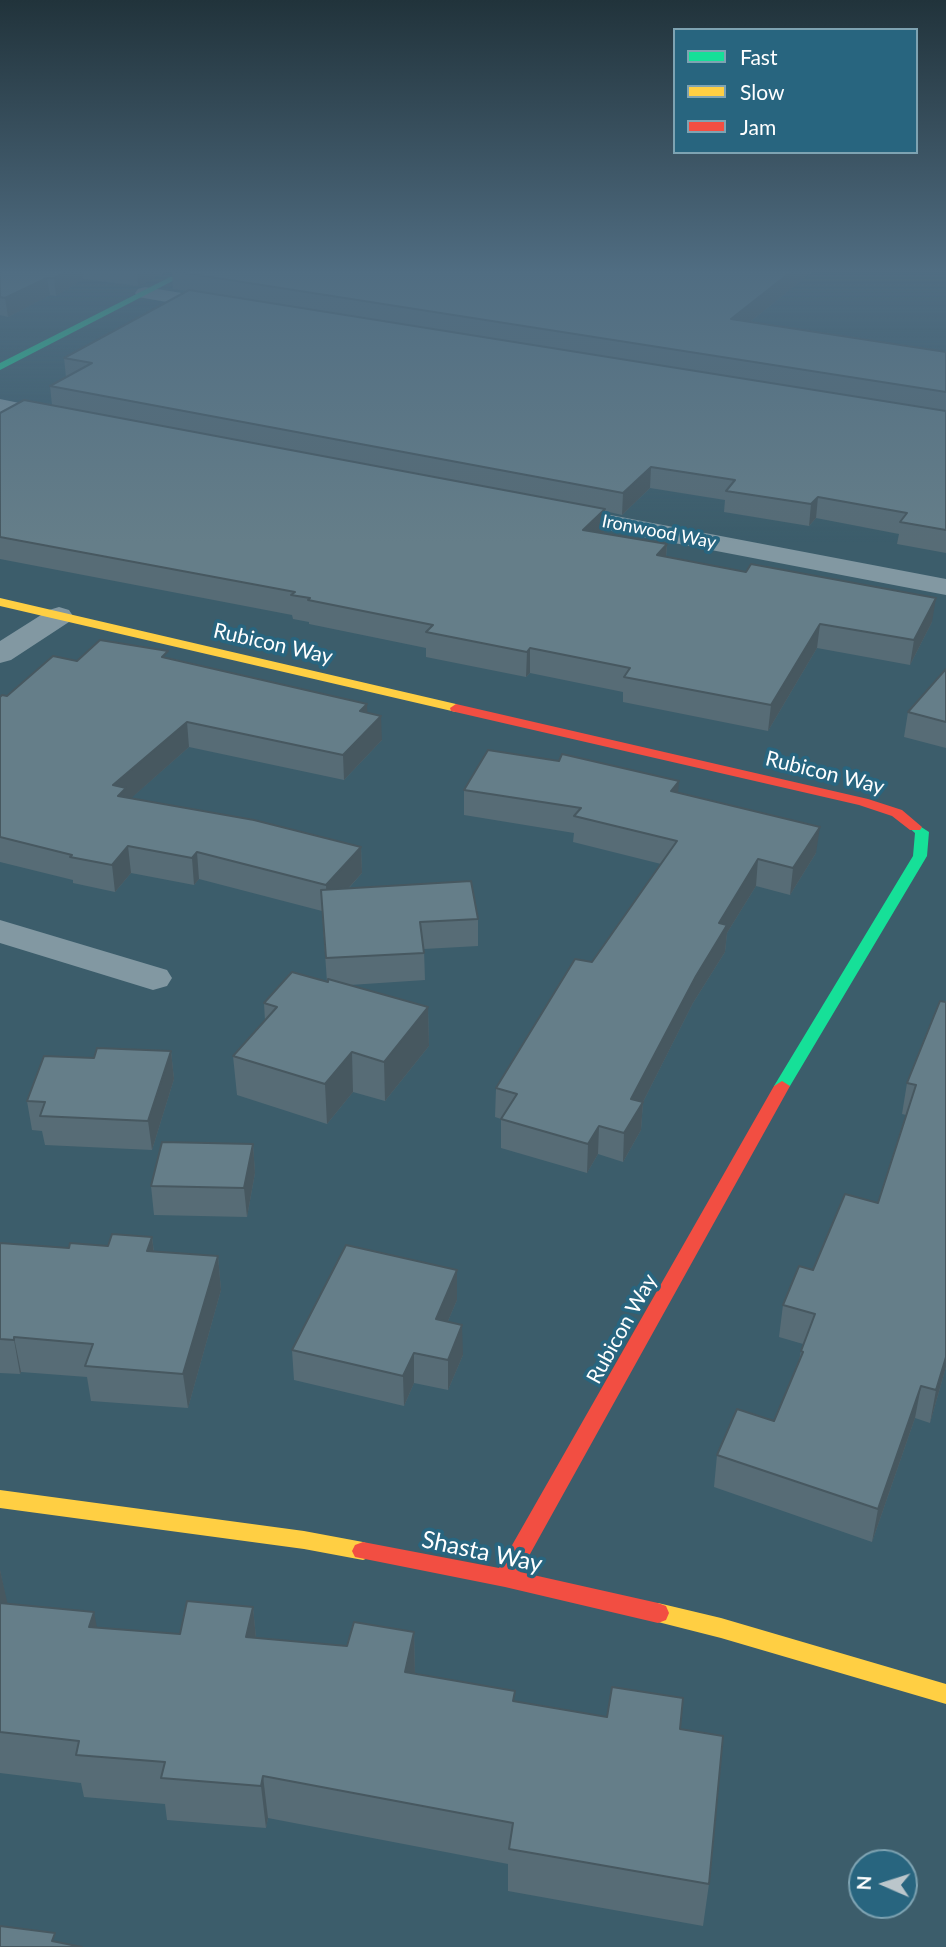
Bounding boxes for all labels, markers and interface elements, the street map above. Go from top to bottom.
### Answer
legend [673,28,918,154]
text: Fast [740,44,777,69]
text: Slow [740,79,784,104]
text: Jam [740,114,776,139]
street label: Ironwood Way [600,510,718,554]
street label: Rubicon Way [211,618,335,670]
street label: Rubicon Way [763,746,887,800]
street label: Rubicon Way [581,1270,663,1388]
street label: Shasta Way [419,1525,545,1579]
north arrow [848,1849,918,1919]
text: N [852,1875,875,1891]

